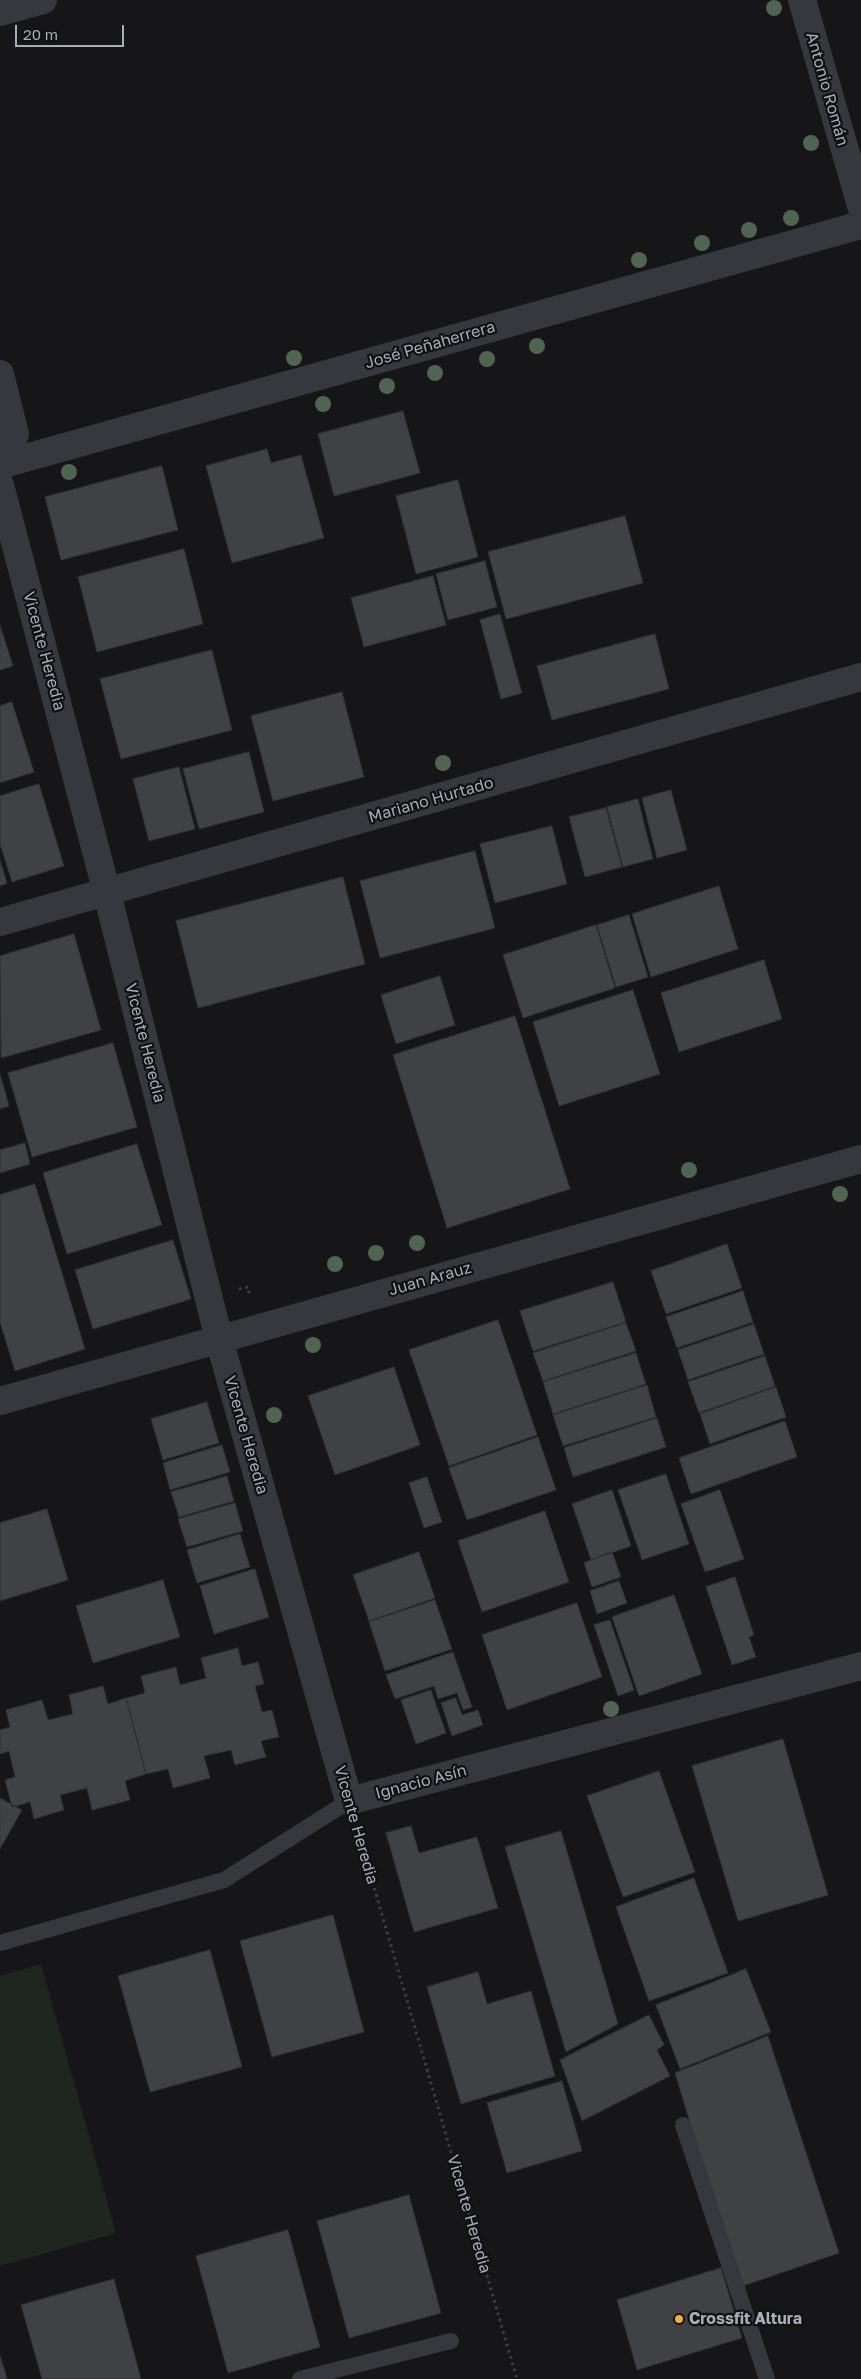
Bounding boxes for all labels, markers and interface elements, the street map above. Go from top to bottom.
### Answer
scale bar [18,15,126,47]
text: 20 m [23,25,58,43]
street label: Antonio Román [802,30,852,148]
street label: José Peñaherrera [363,317,497,373]
street label: Vicente Heredia [19,589,69,713]
street label: Mariano Hurtado [366,773,496,827]
street label: Vicente Heredia [121,981,169,1105]
street label: Juan Arauz [386,1258,474,1300]
street label: Vicente Heredia [220,1374,272,1496]
street label: Ignacio Asín [373,1761,469,1803]
street label: Vicente Heredia [330,1764,382,1886]
street label: Vicente Heredia [443,2153,495,2275]
place label: Crossfit Altura [689,2309,802,2329]
marker: Crossfit Altura [673,2313,685,2325]

